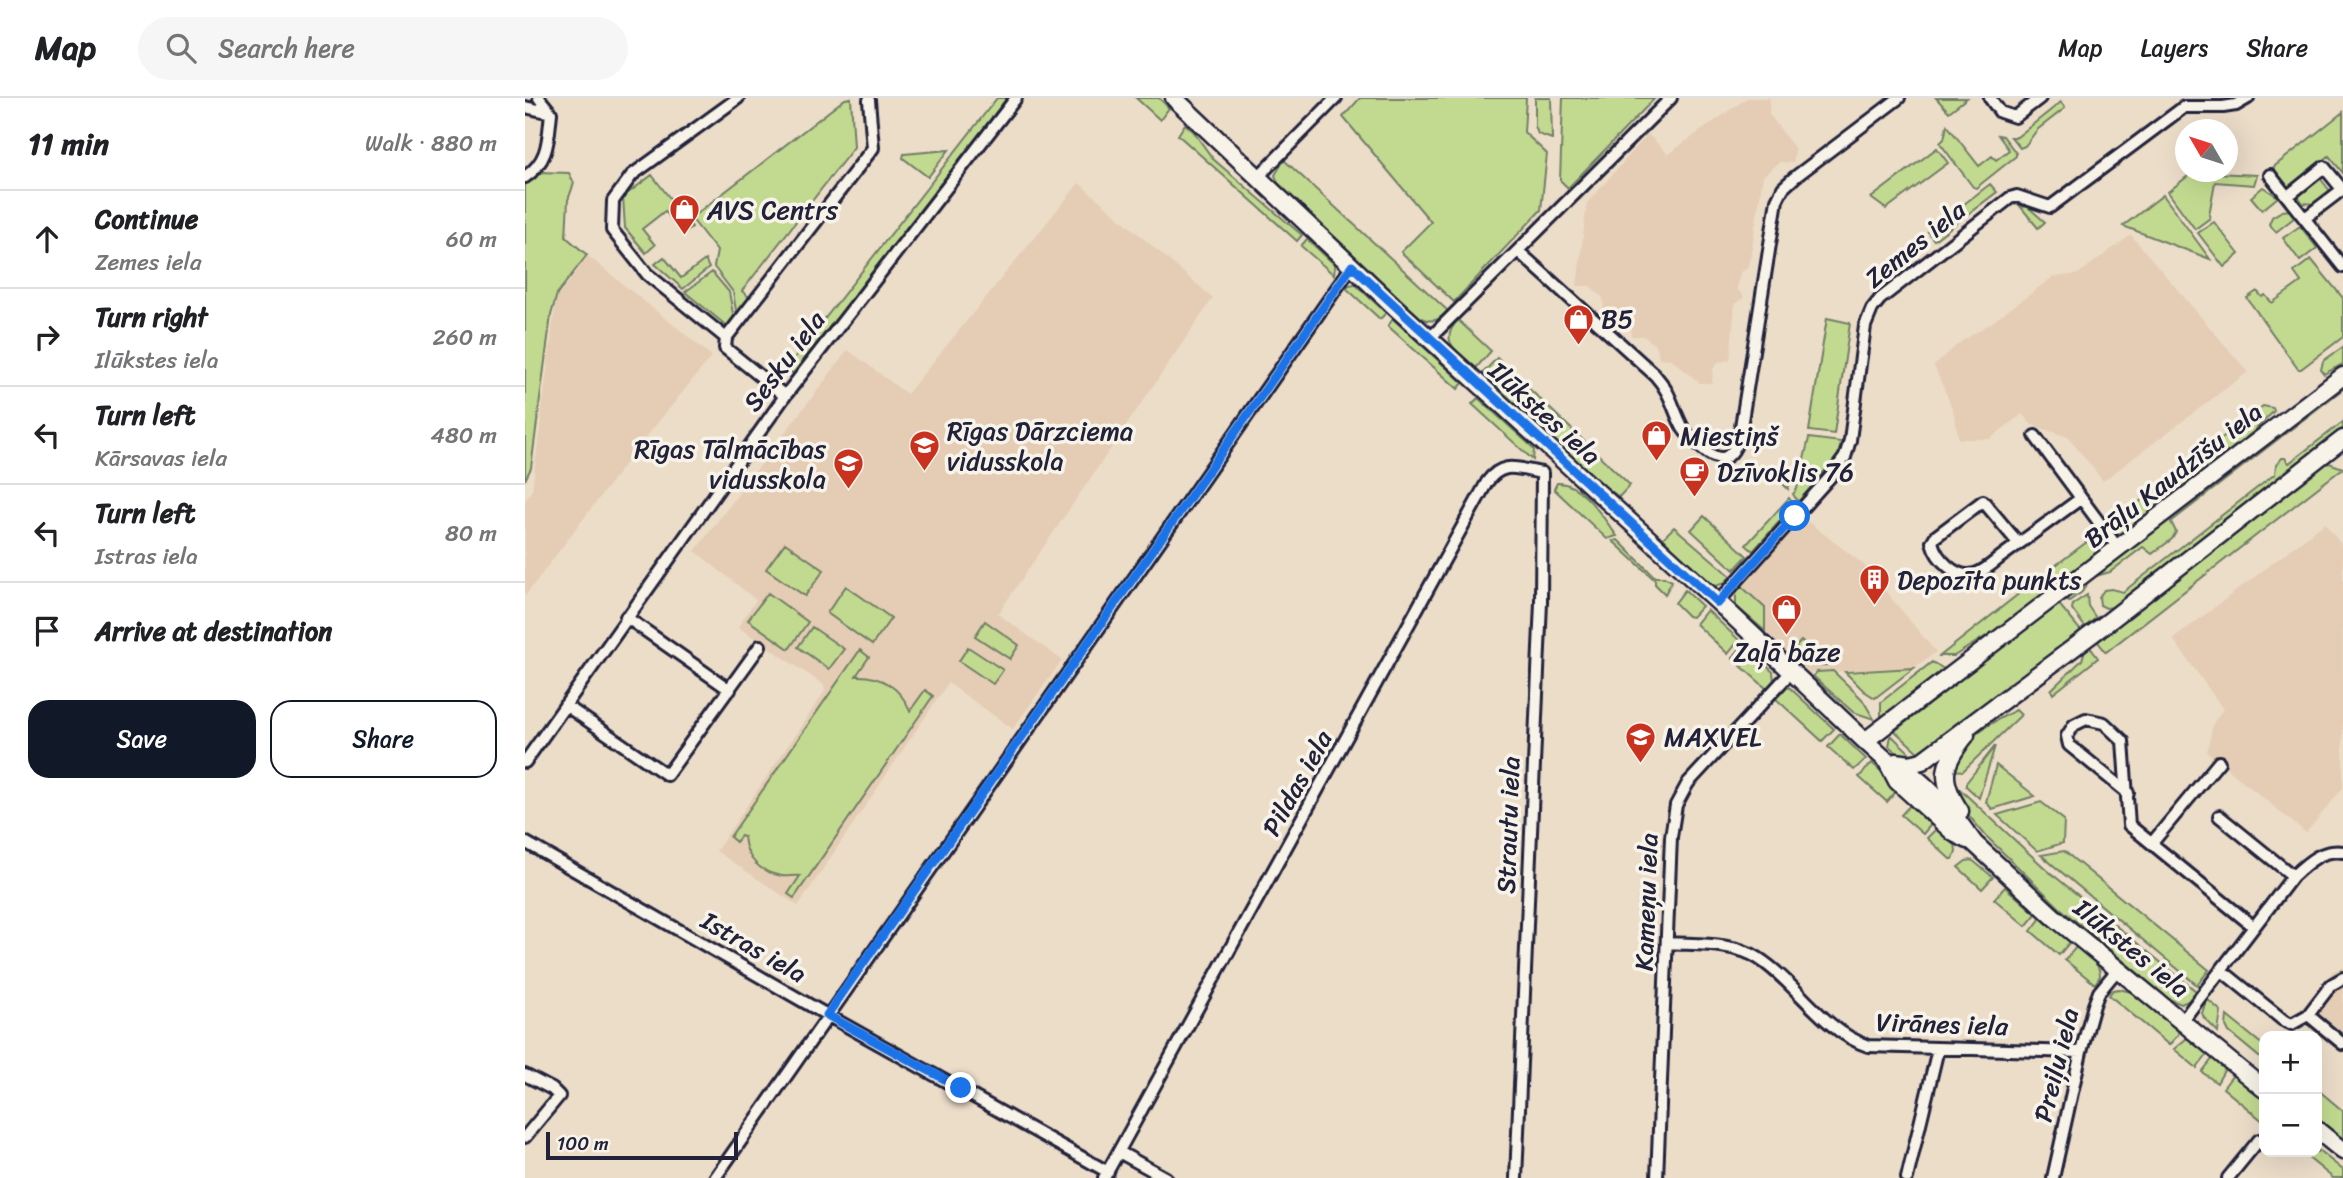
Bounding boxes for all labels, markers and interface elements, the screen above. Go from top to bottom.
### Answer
search box [138,17,628,80]
text: Map [35,19,96,77]
text: Search here [218,25,355,71]
text: Map [2058,27,2103,69]
text: Layers [2141,27,2208,69]
text: Share [2246,27,2308,69]
icon: search [162,29,200,67]
text: 11 min [28,117,109,171]
north arrow [2175,119,2238,182]
text: Walk · 880 m [365,123,497,164]
place label: AVS Centrs [706,187,839,233]
street label: Zemes iela [1854,188,1977,300]
shop icon: AVS Centrs [667,193,701,237]
text: Continue [95,196,198,242]
text: 60 m [446,219,497,260]
icon: ahead [28,220,66,258]
text: Zemes iela [95,242,202,283]
text: Turn right [95,294,208,340]
place label: B5 [1601,296,1633,342]
street label: Sesku iela [730,300,838,422]
shop icon: B5 [1561,302,1595,346]
text: 260 m [432,317,497,358]
icon: right [28,318,66,356]
text: Ilūkstes iela [95,340,219,381]
street label: Ilūkstes iela [1477,348,1612,477]
street label: Brāļu Kaudzīšu iela [2073,390,2273,560]
text: Turn left [95,392,195,438]
place label: Rīgas Dārzciema vidusskola [947,408,1133,484]
place label: Miestiņš [1680,413,1780,459]
text: 480 m [431,415,497,456]
icon: left [28,416,66,454]
shop icon: Miestiņš [1640,419,1674,463]
place label: Rīgas Tālmācības vidusskola [634,426,827,502]
school or university icon: Rīgas Dārzciema vidusskola [907,429,941,473]
text: Kārsavas iela [95,438,227,479]
school or university icon: Rīgas Tālmācības vidusskola [832,447,866,491]
place label: Dzīvoklis 76 [1717,449,1854,495]
cafe icon: Dzīvoklis 76 [1677,455,1711,499]
text: Turn left [95,490,195,536]
route start [1779,500,1810,531]
text: 80 m [445,513,497,554]
icon: left [28,514,66,552]
text: Istras iela [95,536,198,577]
place label: Depozīta punkts [1897,557,2082,603]
building icon: Depozīta punkts [1857,563,1891,607]
shop icon: Zaļā bāze [1770,592,1804,636]
text: Arrive at destination [95,608,332,654]
icon: arrive [28,612,66,650]
place label: Zaļā bāze [1733,629,1841,675]
button: Save [28,700,256,778]
button: Share [270,700,497,778]
place label: MAXVEL [1664,714,1761,760]
street label: Pildas iela [1249,720,1346,845]
school or university icon: MAXVEL [1624,720,1658,764]
street label: Strautu iela [1483,755,1533,895]
street label: Kameņu iela [1621,832,1671,972]
street label: Ilūkstes iela [2062,886,2201,1010]
street label: Istras iela [691,898,816,996]
street label: Virānes iela [1875,999,2010,1049]
street label: Preiļu iela [2020,1003,2092,1127]
map controls [2259,1031,2322,1157]
button: + [2259,1031,2322,1094]
route end [945,1072,976,1103]
button: − [2259,1094,2322,1157]
text: 100 m [557,1127,609,1160]
scale bar [546,1129,739,1161]

